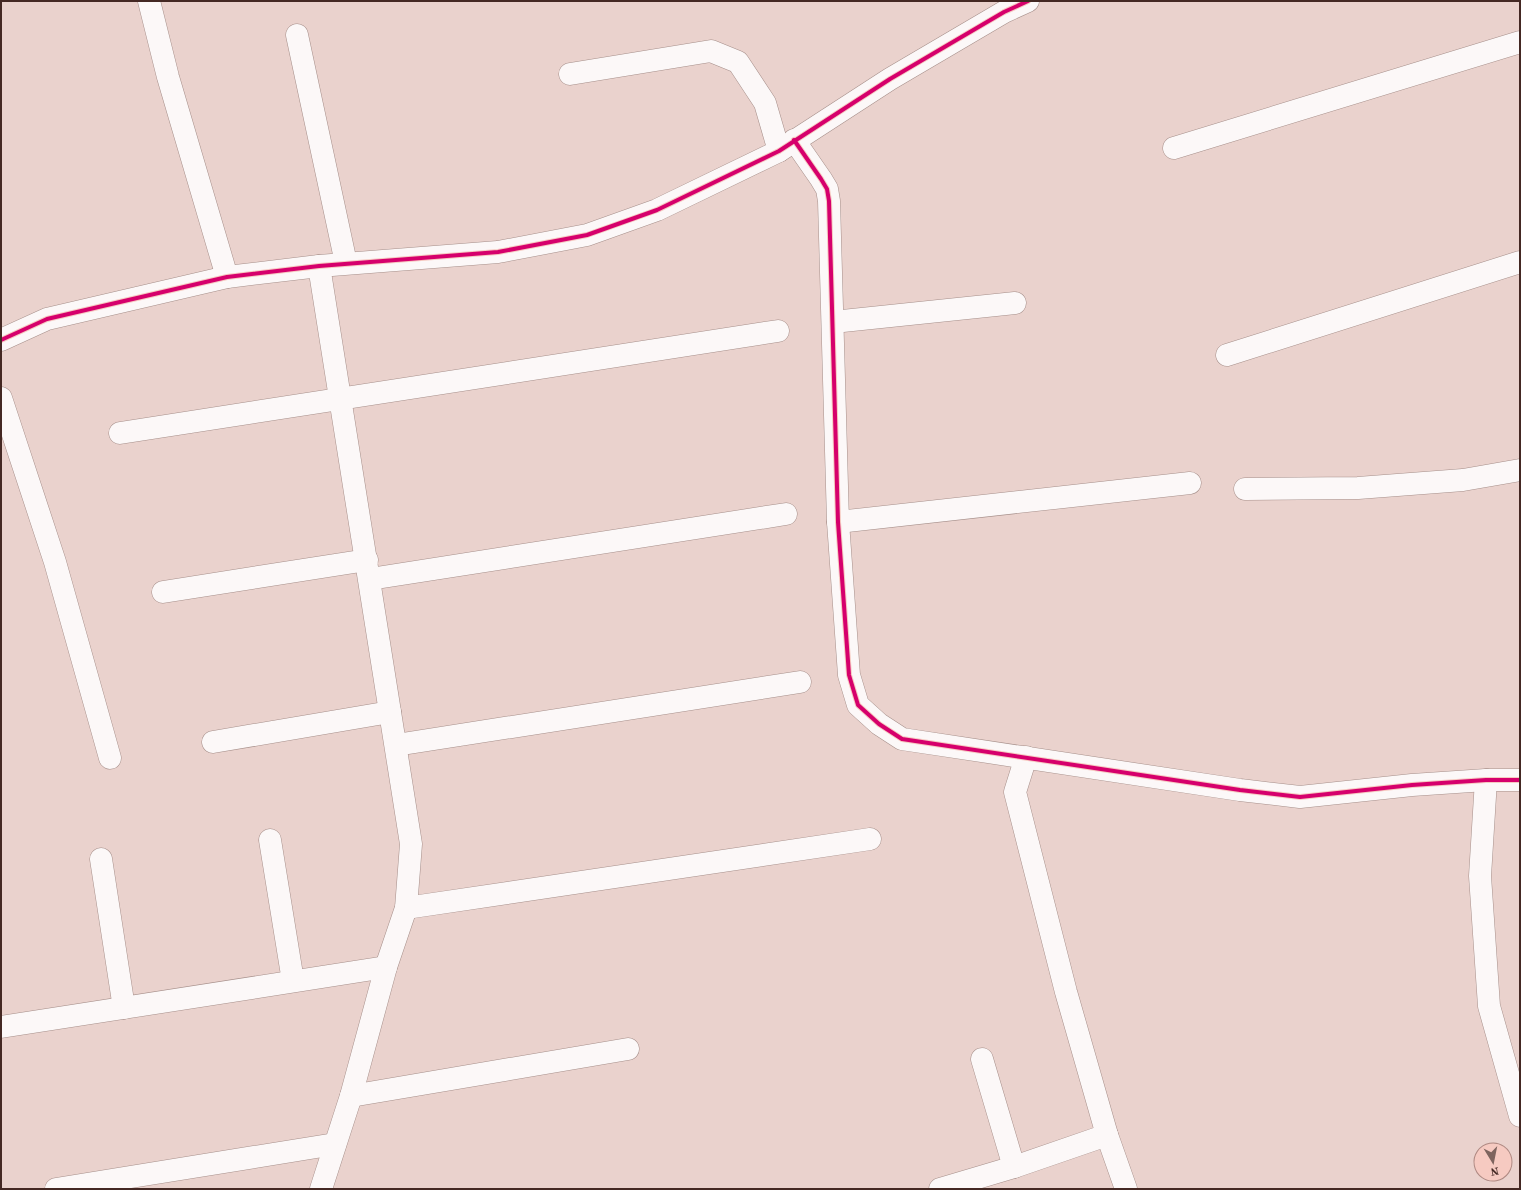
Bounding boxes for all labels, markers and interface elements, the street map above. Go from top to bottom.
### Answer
north arrow [1473,1142,1513,1182]
text: N [1489,1163,1500,1179]

